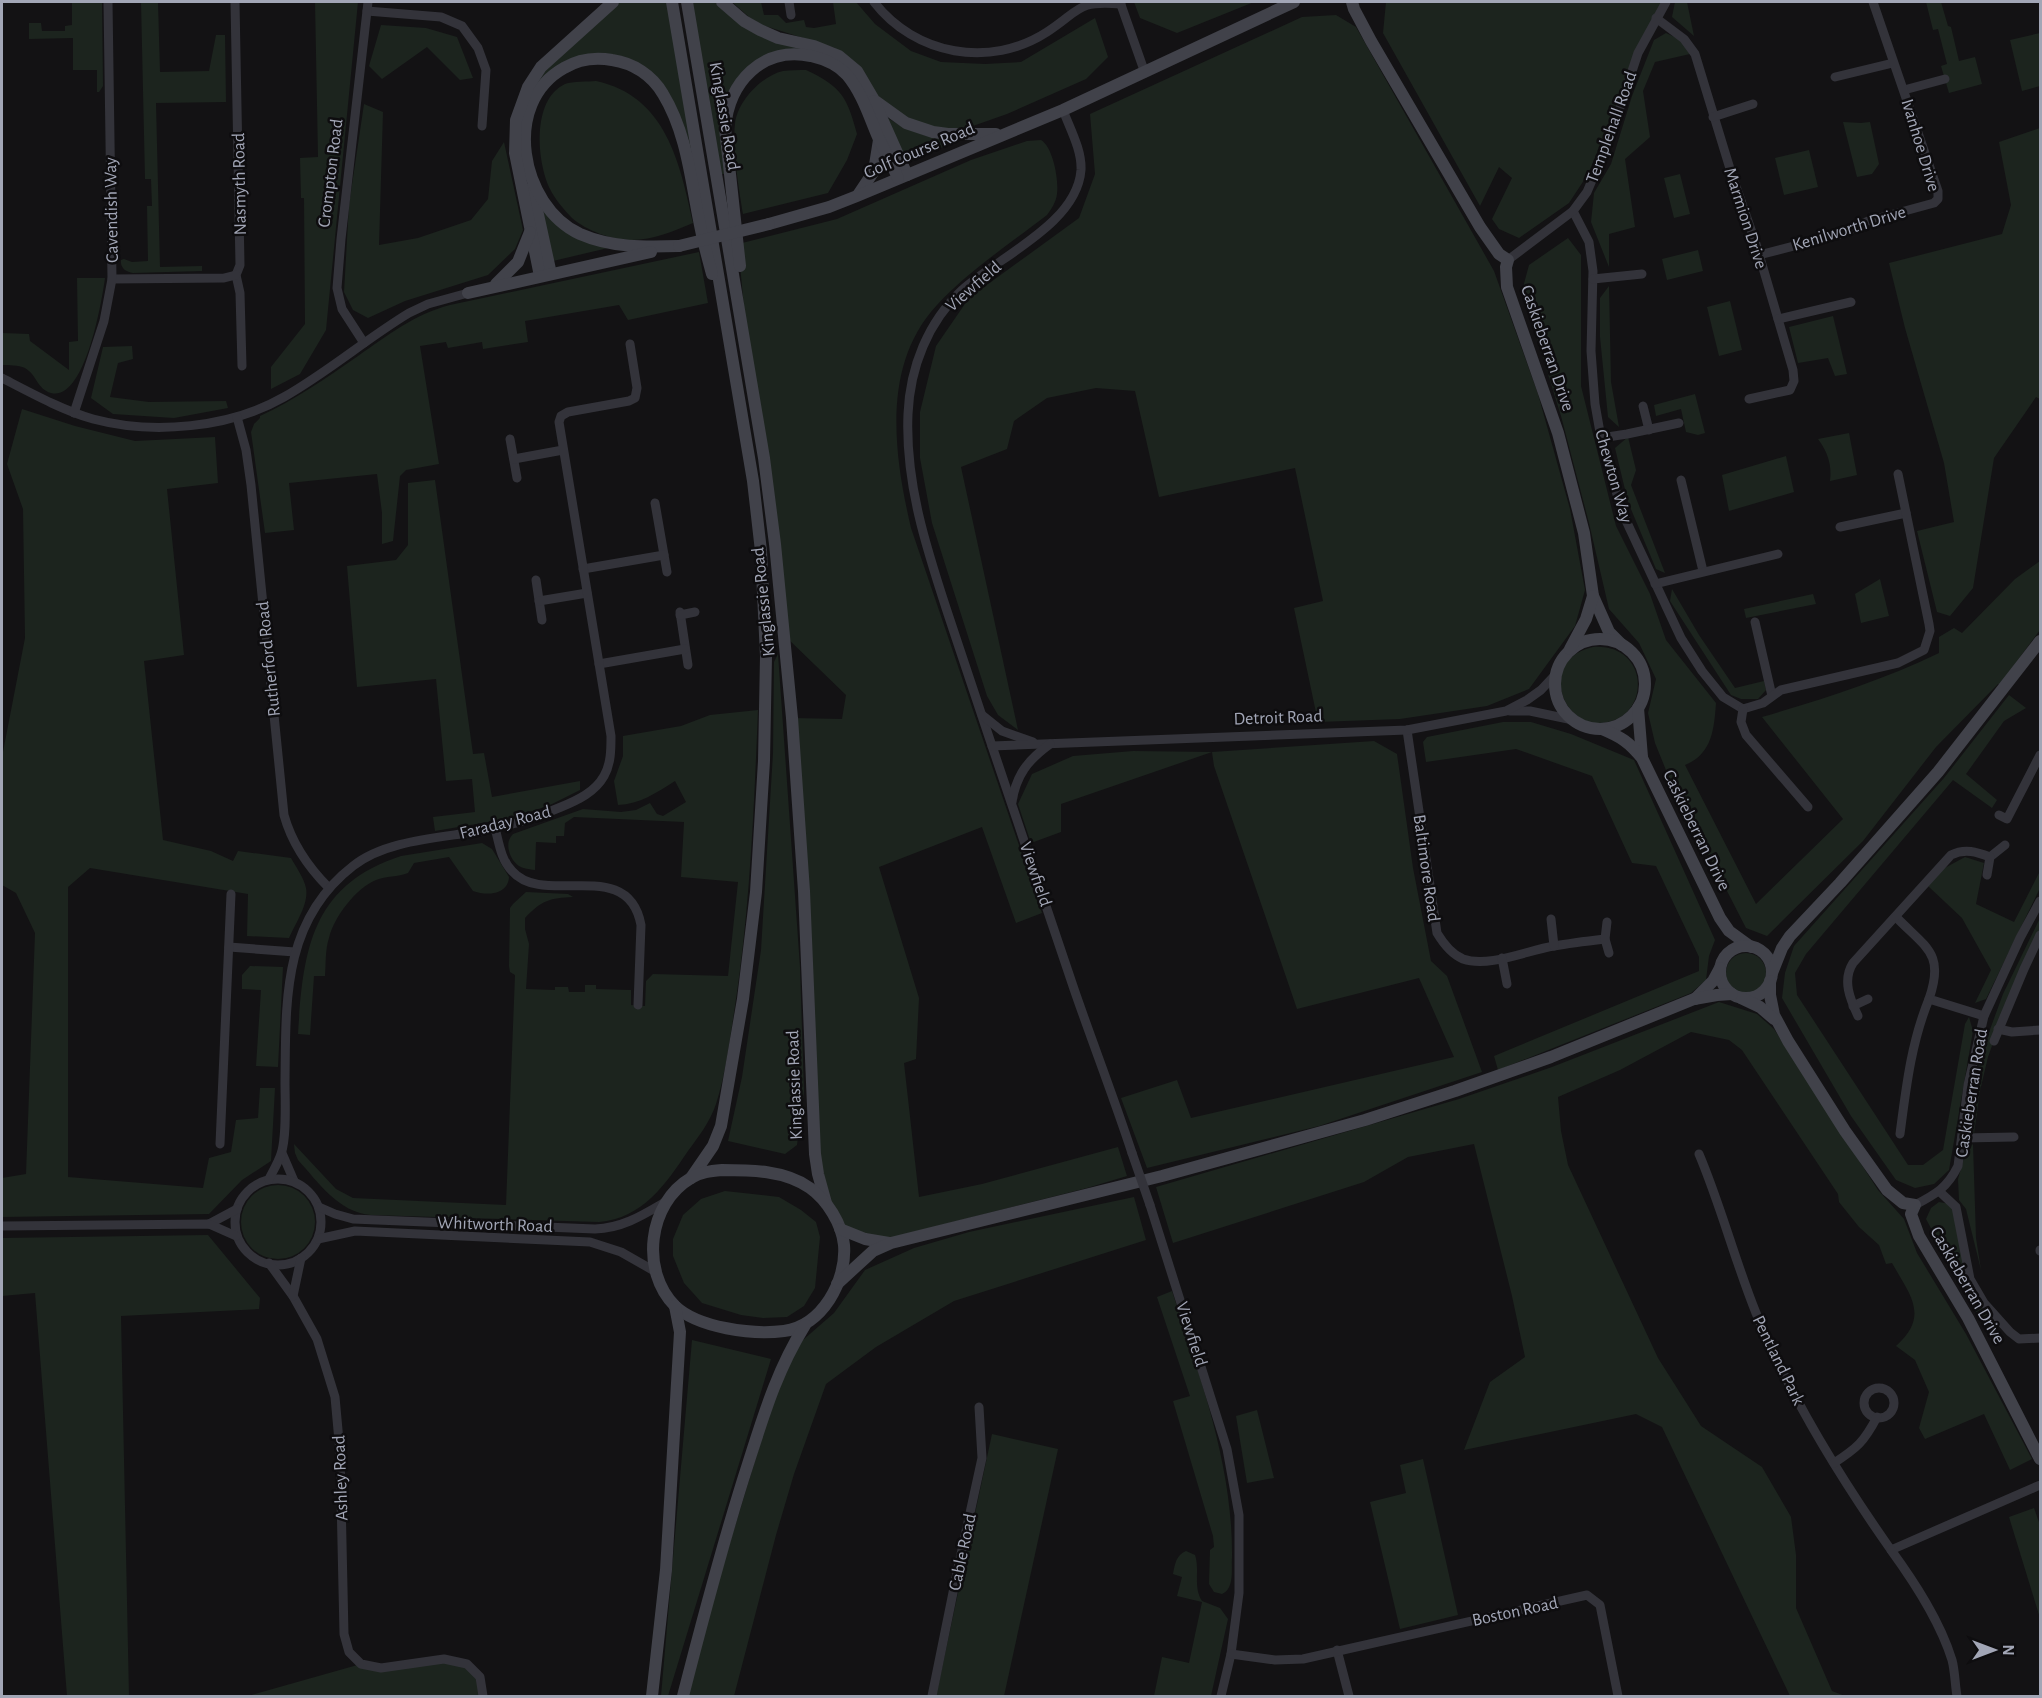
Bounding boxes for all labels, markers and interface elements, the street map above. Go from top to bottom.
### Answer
street label: Kinglassie Road [706,61,742,172]
street label: Templehall Road [1583,69,1641,186]
street label: Ivanhoe Drive [1897,97,1943,194]
street label: Crompton Road [315,118,347,228]
street label: Golf Course Road [861,119,977,182]
street label: Nasmyth Road [230,133,250,235]
street label: Cavendish Way [102,157,122,263]
street label: Marmion Drive [1720,166,1770,271]
street label: Kenilworth Drive [1790,203,1908,255]
street label: Viewfield [942,258,1005,316]
street label: Caskieberran Drive [1517,283,1577,414]
street label: Chewton Way [1591,427,1635,525]
street label: Kinglassie Road [749,546,779,657]
street label: Rutherford Road [254,600,284,717]
street label: Detroit Road [1233,707,1323,729]
street label: Caskieberran Drive [1659,767,1733,894]
street label: Faraday Road [458,803,553,843]
street label: Baltimore Road [1410,813,1442,923]
street label: Viewfield [1016,840,1054,909]
street label: Caskieberran Road [1953,1027,1991,1159]
street label: Kinglassie Road [784,1030,806,1140]
street label: Whitworth Road [437,1214,553,1236]
street label: Caskieberran Drive [1926,1224,2008,1347]
street label: Viewfield [1172,1300,1210,1369]
street label: Pentland Park [1749,1313,1808,1409]
street label: Ashley Road [331,1435,351,1521]
street label: Cable Road [946,1512,980,1592]
street label: Boston Road [1471,1594,1560,1630]
north arrow [1964,1620,2024,1680]
text: N [2000,1644,2016,1656]

